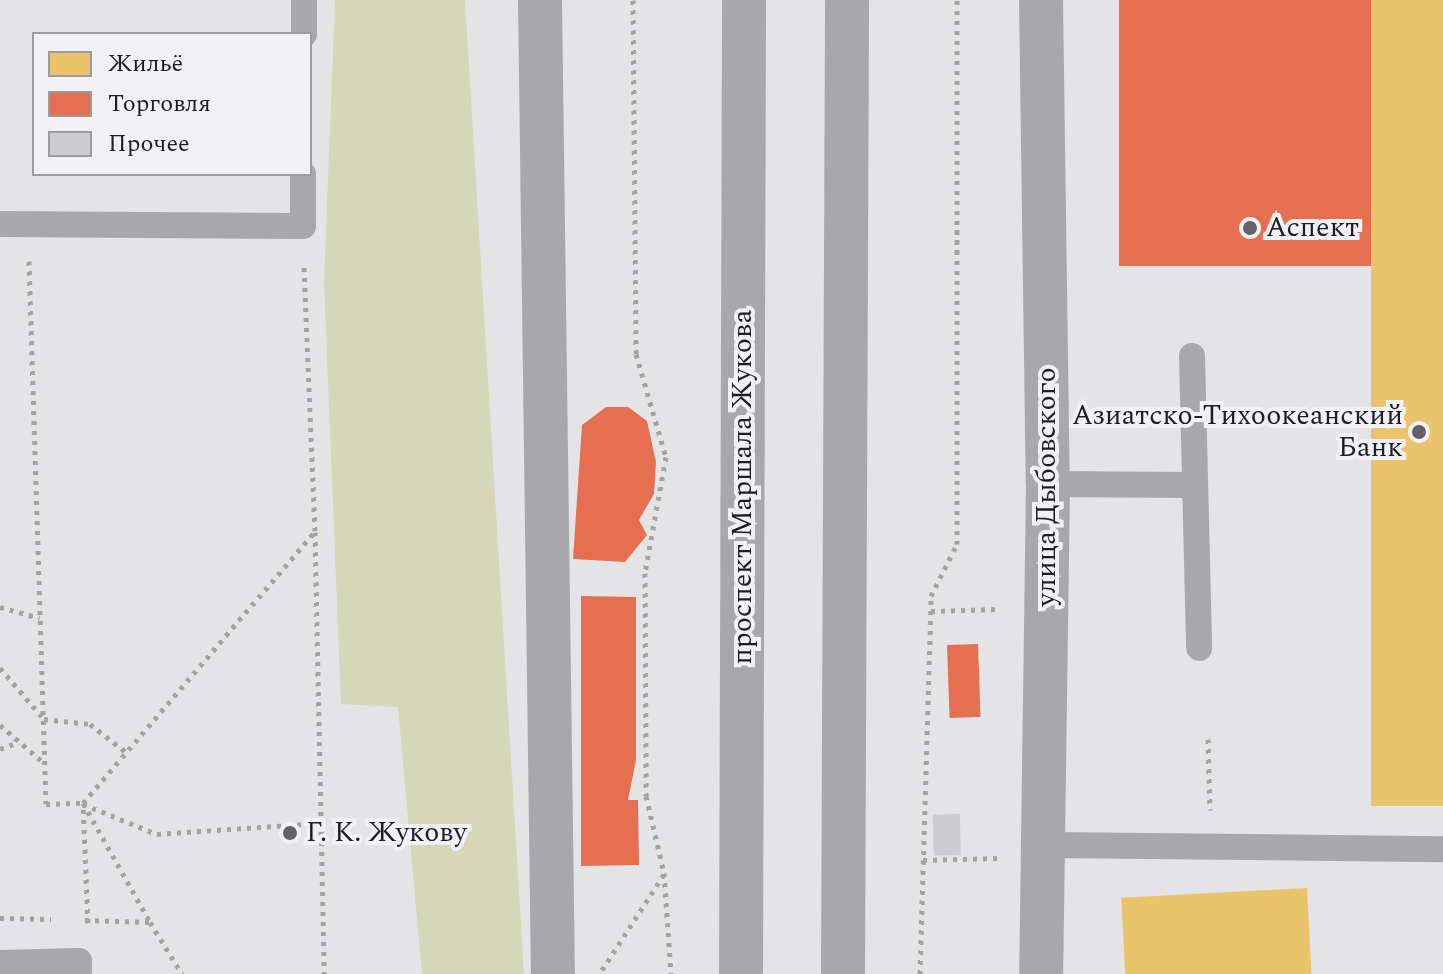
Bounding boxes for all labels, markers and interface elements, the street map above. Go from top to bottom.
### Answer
legend [32,32,312,176]
text: Жильё [108,46,183,82]
text: Торговля [108,86,211,122]
text: Прочее [108,126,190,162]
place label: Аспект [1266,211,1359,245]
marker: Аспект [1241,219,1259,237]
street label: проспект Маршала Жукова [726,309,760,665]
street label: улица Дыбовского [1030,367,1064,607]
place label: Азиатско-Тихоокеанский Банк [1072,399,1403,465]
marker: Азиатско-Тихоокеанский Банк [1410,423,1428,441]
place label: Г. К. Жукову [306,816,467,850]
marker: Г. К. Жукову [281,824,299,842]

